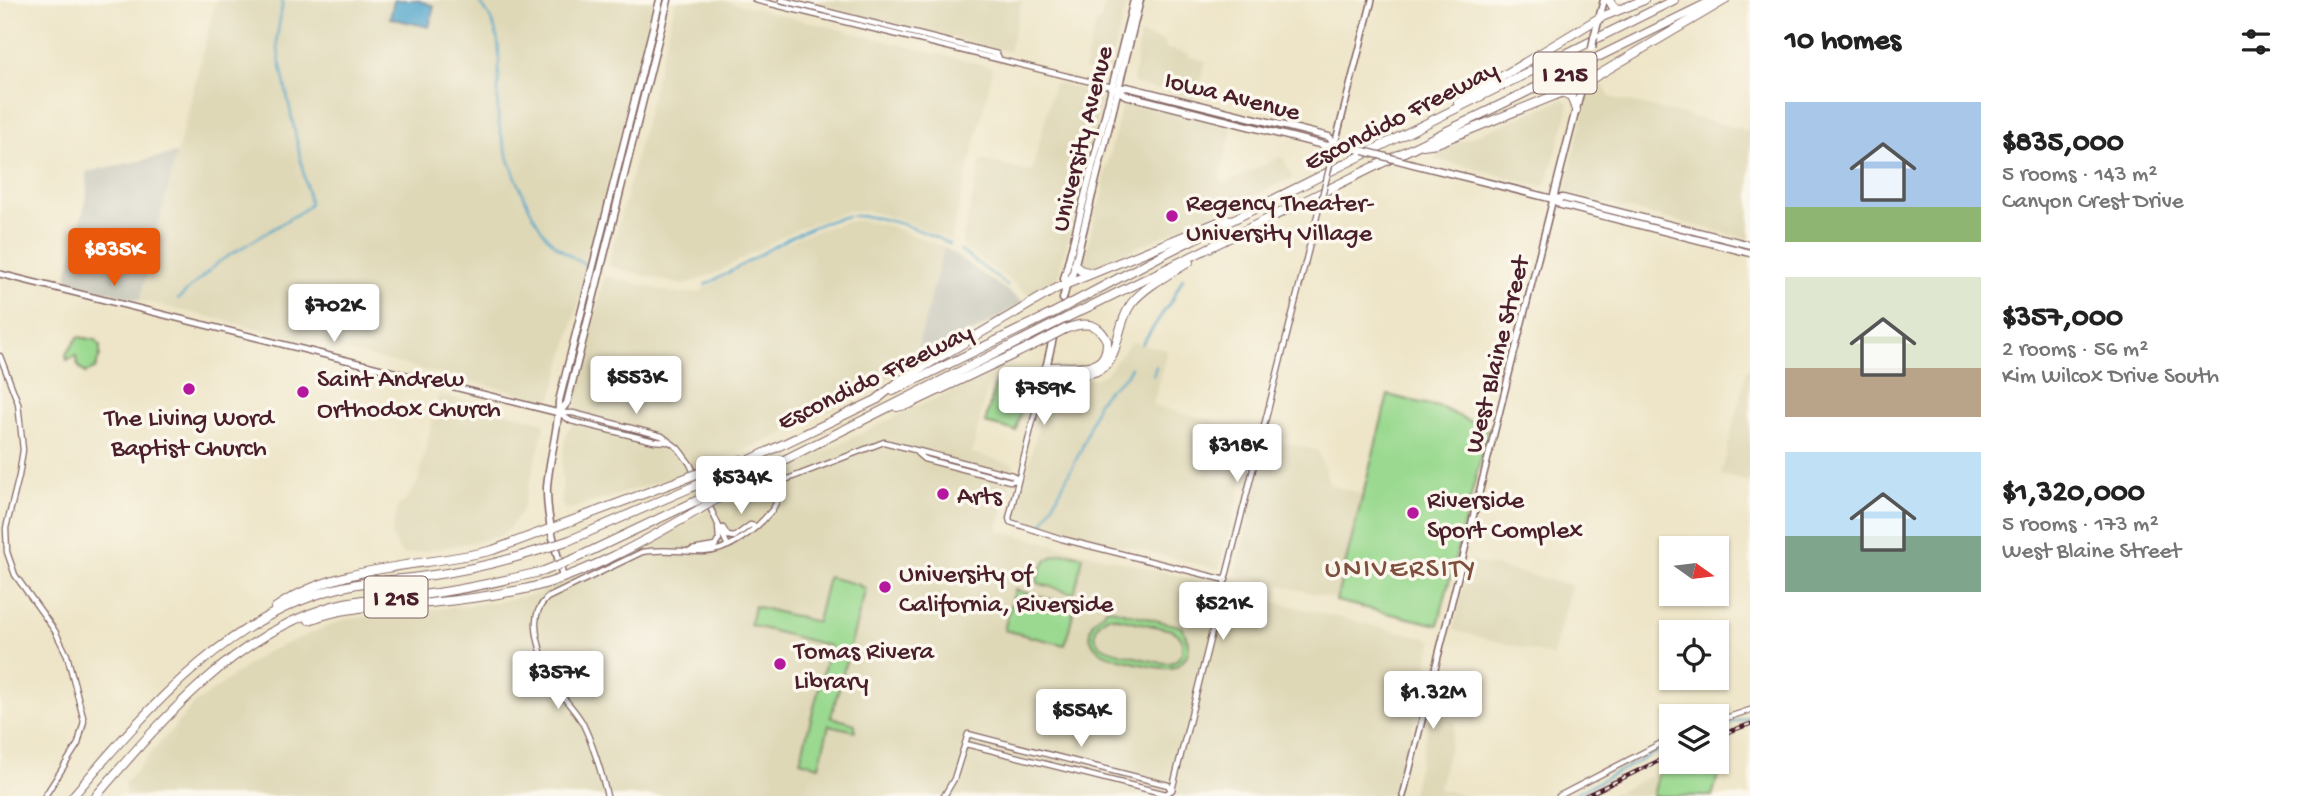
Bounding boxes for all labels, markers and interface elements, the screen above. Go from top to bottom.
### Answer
icon: filters [2237,23,2275,61]
text: 10 homes [1785,25,1901,60]
street label: University Avenue [1046,43,1123,235]
road number: I 215 [1534,52,1596,94]
street label: Escondido Freeway [1300,56,1504,180]
street label: Iowa Avenue [1161,67,1304,130]
text: $835,000 [2002,127,2124,162]
icon: home [1841,130,1925,214]
text: 5 rooms · 143 m² [2002,162,2157,189]
text: Canyon Crest Drive [2002,189,2184,216]
place label: Regency Theater- University Village [1186,190,1375,251]
marker: Regency Theater- University Village [1164,208,1180,224]
pin: $835K [65,229,163,288]
text: $835K [84,237,144,264]
street label: West Blaine Street [1460,251,1539,457]
pin: $702K [285,284,383,344]
text: $702K [304,293,364,320]
text: $357,000 [2002,302,2123,337]
icon: home [1841,305,1925,389]
street label: Escondido Freeway [773,318,979,440]
text: 2 rooms · 56 m² [2002,337,2148,364]
pin: $553K [587,356,685,416]
text: Kim Wilcox Drive South [2002,364,2219,391]
text: $553K [606,365,666,392]
place label: Saint Andrew Orthodox Church [317,366,501,427]
pin: $759K [995,368,1093,427]
text: $759K [1015,376,1073,403]
marker: The Living Word Baptist Church [181,381,197,397]
marker: Saint Andrew Orthodox Church [295,384,311,400]
place label: The Living Word Baptist Church [102,405,275,466]
pin: $318K [1188,424,1286,484]
text: $318K [1209,433,1265,460]
pin: $534K [692,456,790,516]
text: $534K [712,465,770,492]
text: $1,320,000 [2002,477,2145,512]
icon: home [1841,480,1925,564]
place label: Arts [957,483,1003,514]
marker: Arts [935,486,951,502]
place label: Riverside Sport Complex [1427,487,1583,548]
marker: Riverside Sport Complex [1405,505,1421,521]
text: 5 rooms · 173 m² [2002,512,2159,539]
north arrow [1659,536,1729,606]
map controls [1659,536,1729,774]
text: West Blaine Street [2002,539,2181,566]
district label: UNIVERSITY [1325,554,1477,587]
place label: University of California, Riverside [899,561,1114,622]
road number: I 215 [364,576,428,618]
marker: University of California, Riverside [877,579,893,595]
pin: $521K [1174,582,1272,642]
text: $521K [1195,591,1251,618]
button: locate [1659,620,1729,690]
place label: Tomas Rivera Library [792,638,935,699]
pin: $357K [509,652,607,711]
marker: Tomas Rivera Library [772,656,788,672]
text: $357K [529,660,588,687]
pin: $1.32M [1376,672,1490,731]
text: $1.32M [1400,680,1466,707]
pin: $554K [1032,690,1130,749]
text: $554K [1052,698,1110,725]
button: layers [1659,704,1729,774]

